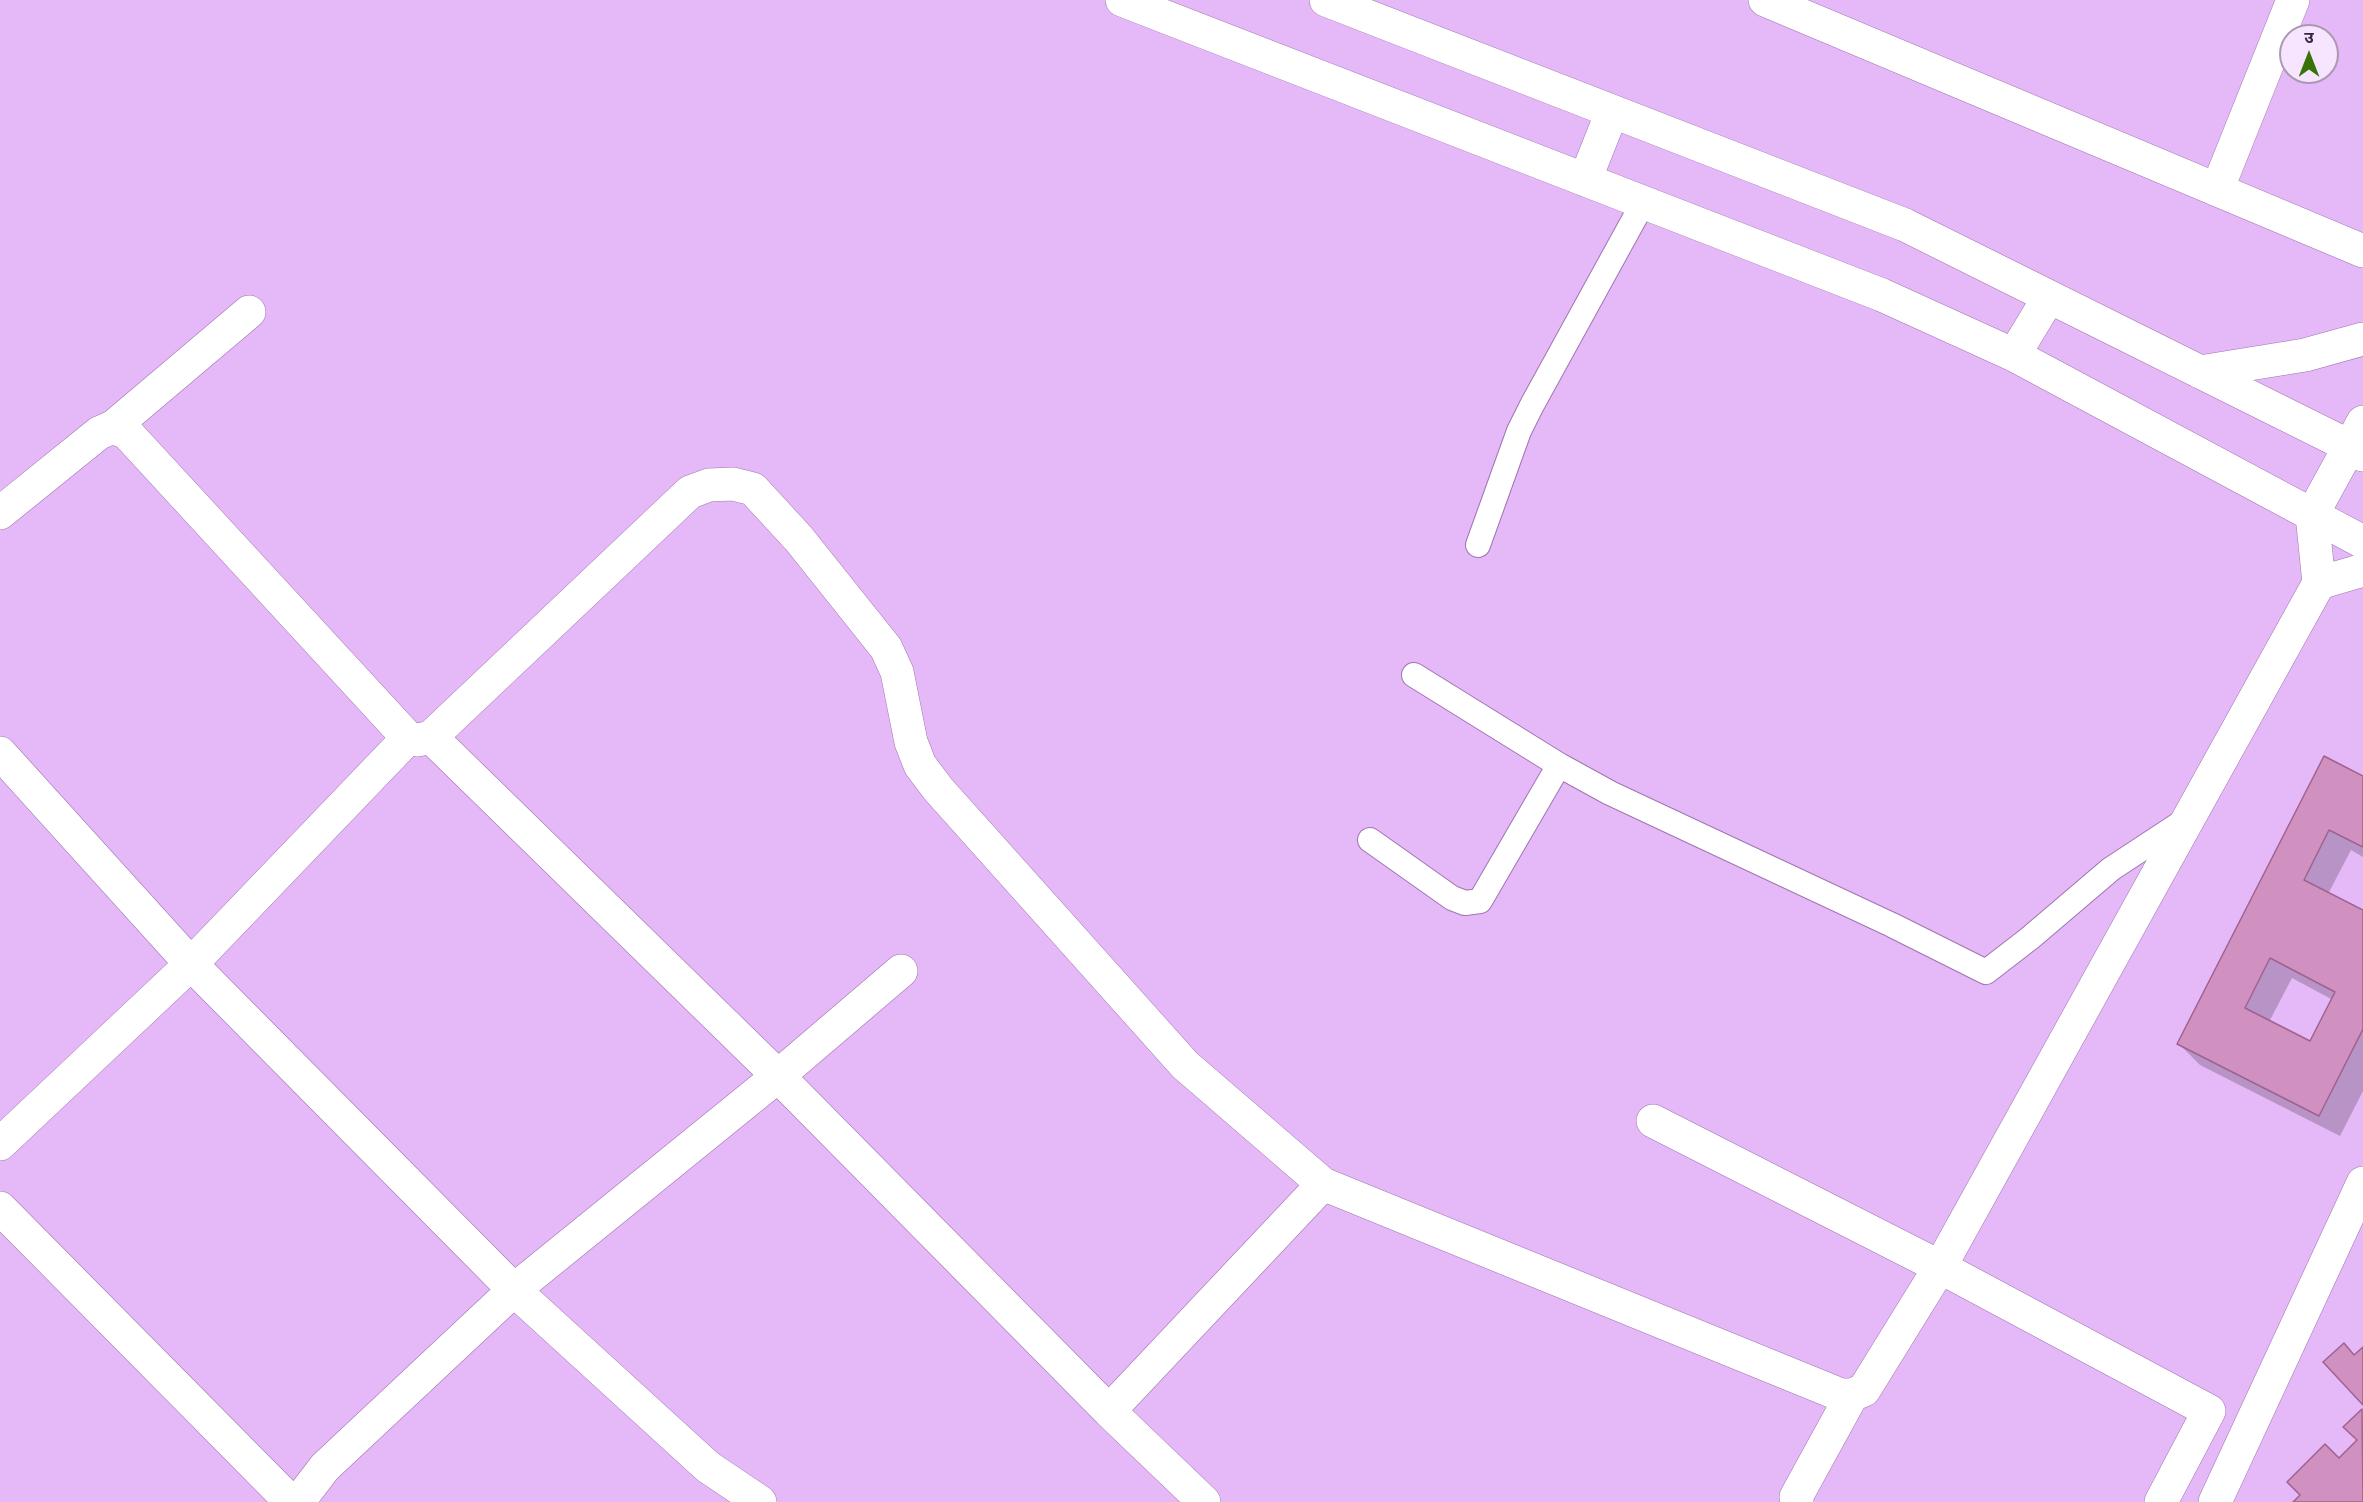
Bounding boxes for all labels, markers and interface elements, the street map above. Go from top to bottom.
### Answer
north arrow [2279,24,2339,84]
text: उ [2304,29,2314,46]

